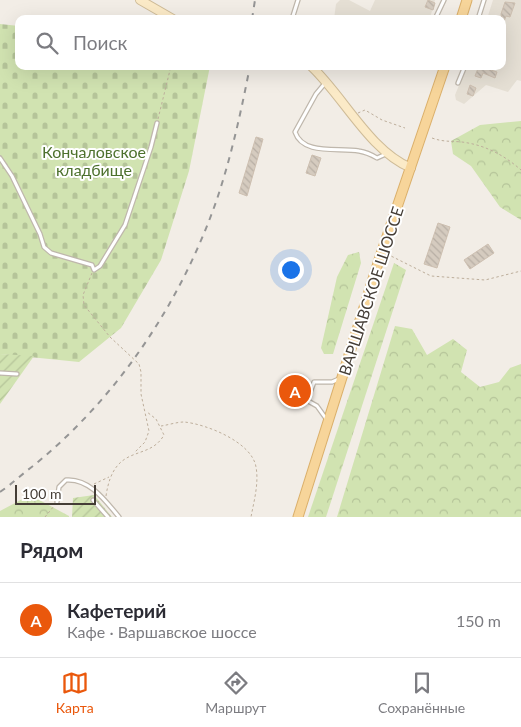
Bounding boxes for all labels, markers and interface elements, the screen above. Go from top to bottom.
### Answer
search box [15,15,506,70]
icon: search [33,29,61,57]
text: Поиск [73,31,127,54]
park label: Кончаловское кладбище [42,142,146,179]
street label: ВАРШАВСКОЕ ШОССЕ [334,204,407,378]
your location [278,257,304,283]
pin: A [279,372,311,410]
scale bar [15,482,96,505]
text: 100 m [22,485,61,502]
text: Рядом [20,537,83,562]
text: Кафетерий [67,599,166,622]
text: A [30,611,42,630]
text: 150 m [456,611,501,630]
text: Кафе · Варшавское шоссе [67,622,257,641]
tab: Карта [56,669,94,716]
tab: Маршрут [205,669,266,716]
tab: Сохранённые [378,669,465,716]

